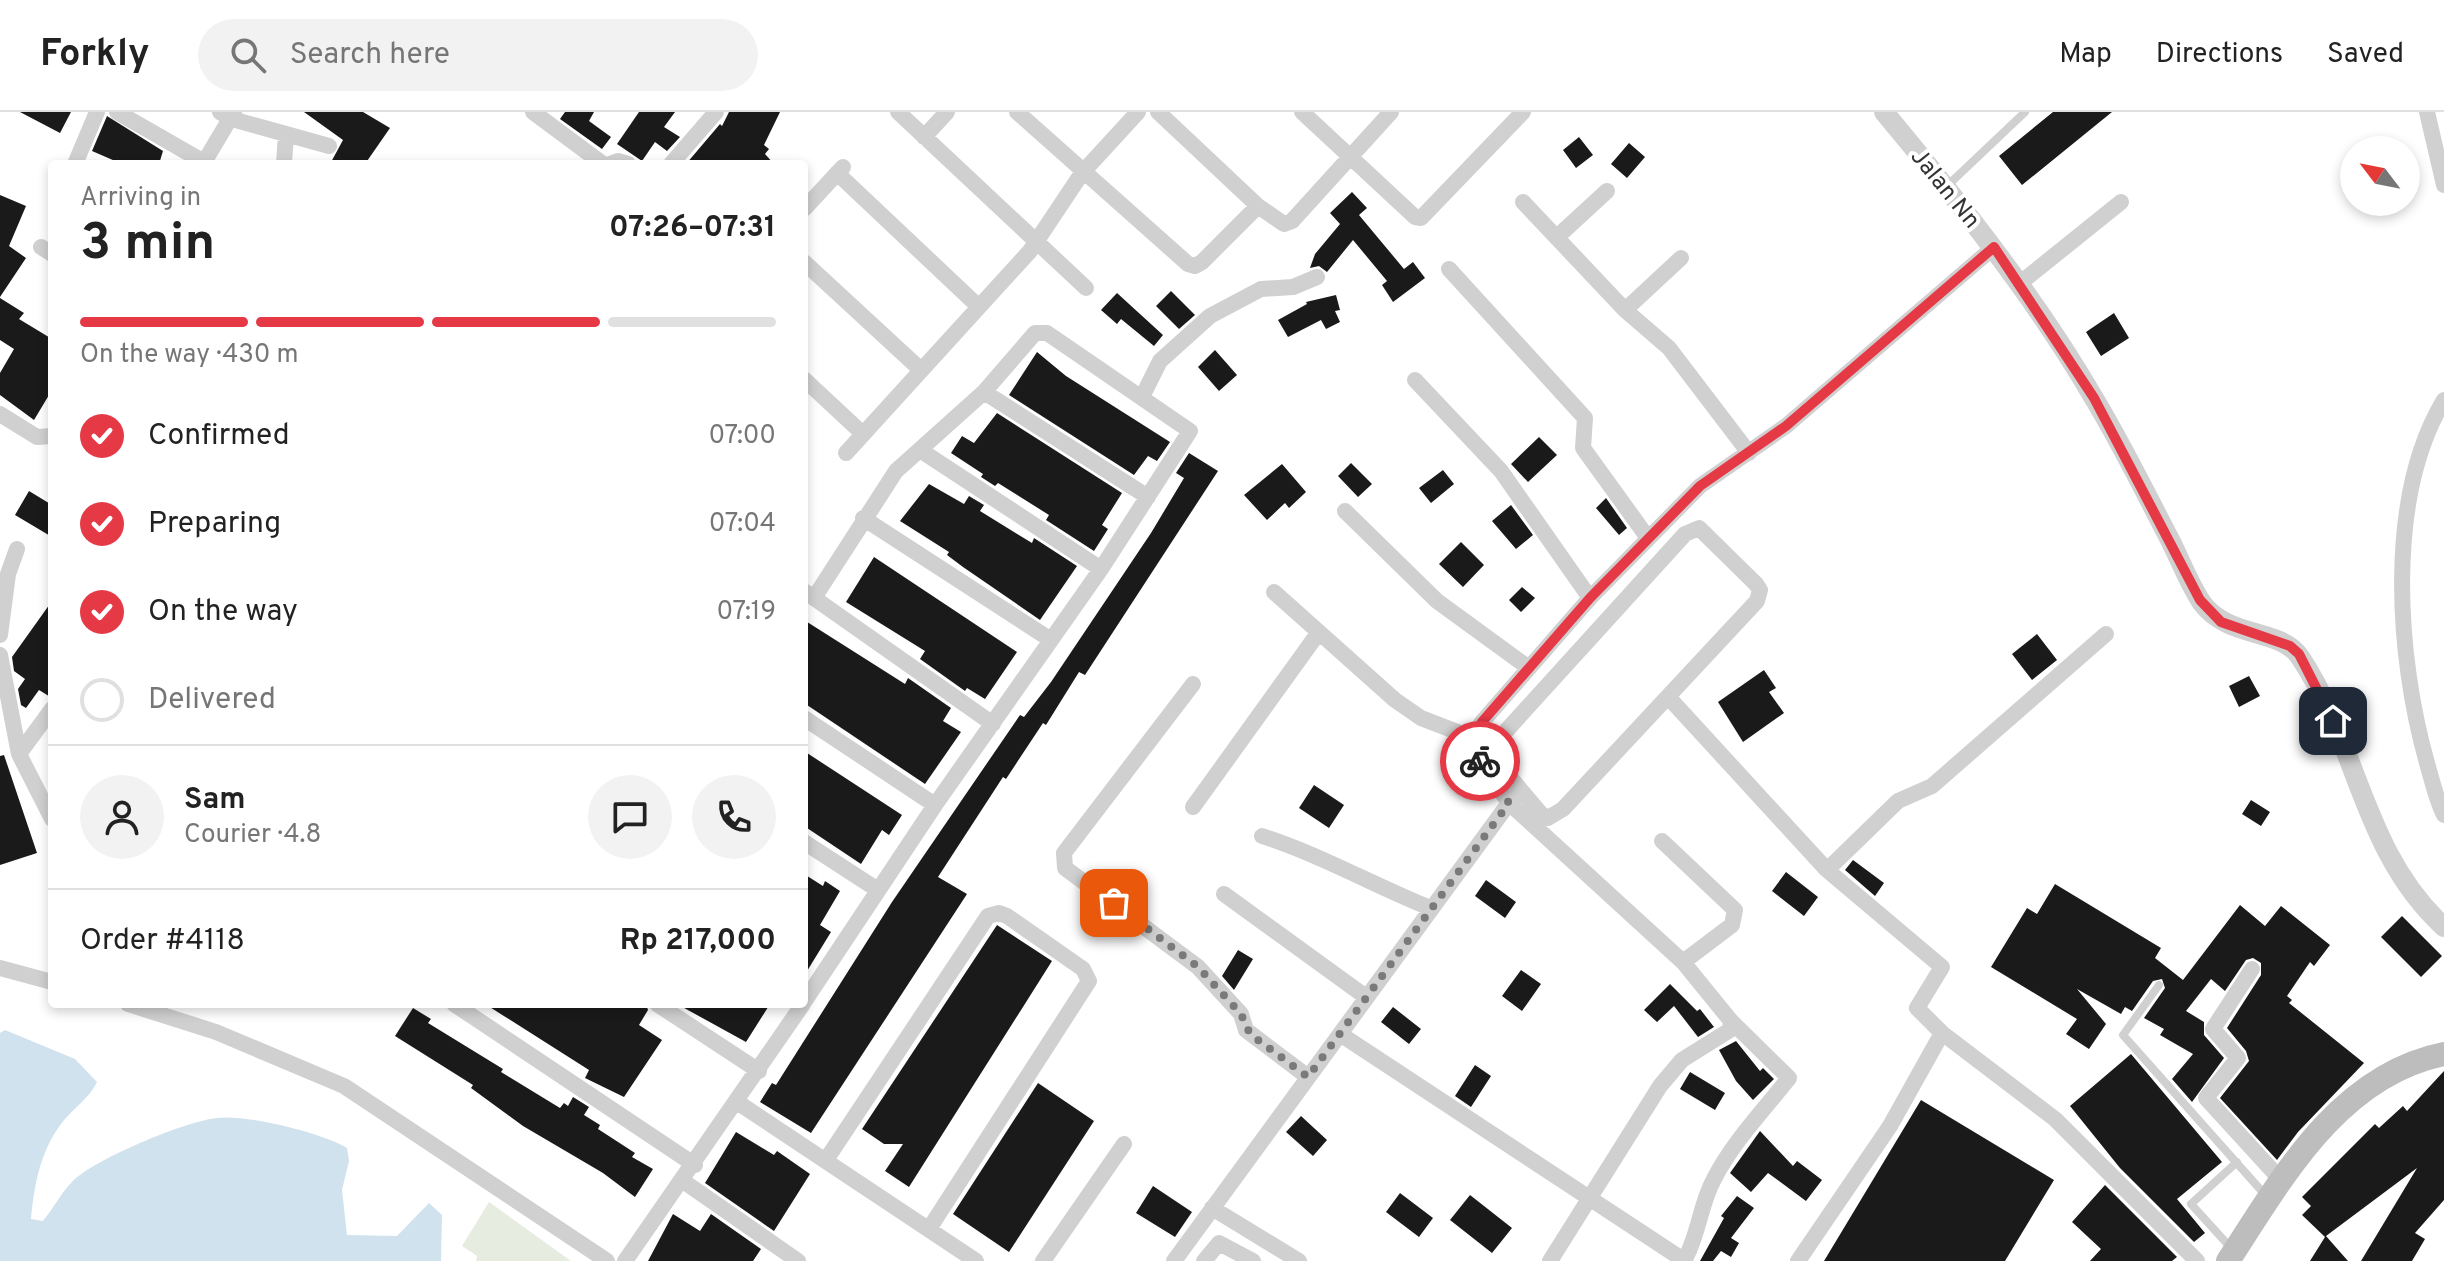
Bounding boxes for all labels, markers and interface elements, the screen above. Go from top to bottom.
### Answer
search box [198,19,758,91]
text: Forkly [40,31,150,80]
icon: search [226,33,270,77]
text: Search here [290,37,450,74]
text: Map [2059,37,2112,73]
text: Directions [2156,37,2283,73]
text: Saved [2327,37,2404,73]
north arrow [2340,136,2420,216]
map controls [2340,136,2420,216]
street label: Jalan Nn [1903,143,1986,235]
text: Arriving in [80,182,201,215]
text: 07:26–07:31 [609,210,776,247]
text: 3 min [80,212,215,278]
text: On the way · 430 m [80,339,299,372]
icon: check [80,414,124,458]
text: Confirmed [148,418,290,455]
text: 07:00 [709,420,776,453]
icon: check [80,502,124,546]
text: Preparing [148,506,281,543]
text: 07:04 [709,508,776,541]
icon: check [80,590,124,634]
text: On the way [148,594,298,631]
text: 07:19 [716,596,776,629]
text: Delivered [148,682,276,719]
pin [2299,687,2367,755]
icon: home [2311,699,2355,743]
courier [1440,721,1520,801]
icon: bike [1458,739,1502,783]
button: person [80,775,164,859]
button: chat [588,775,672,859]
button: phone [692,775,776,859]
text: Sam [184,782,246,819]
text: Courier · 4.8 [184,819,321,852]
pin [1080,869,1148,937]
icon: bag [1092,881,1136,925]
text: Order #4118 [80,923,245,960]
text: Rp 217,000 [620,923,776,960]

